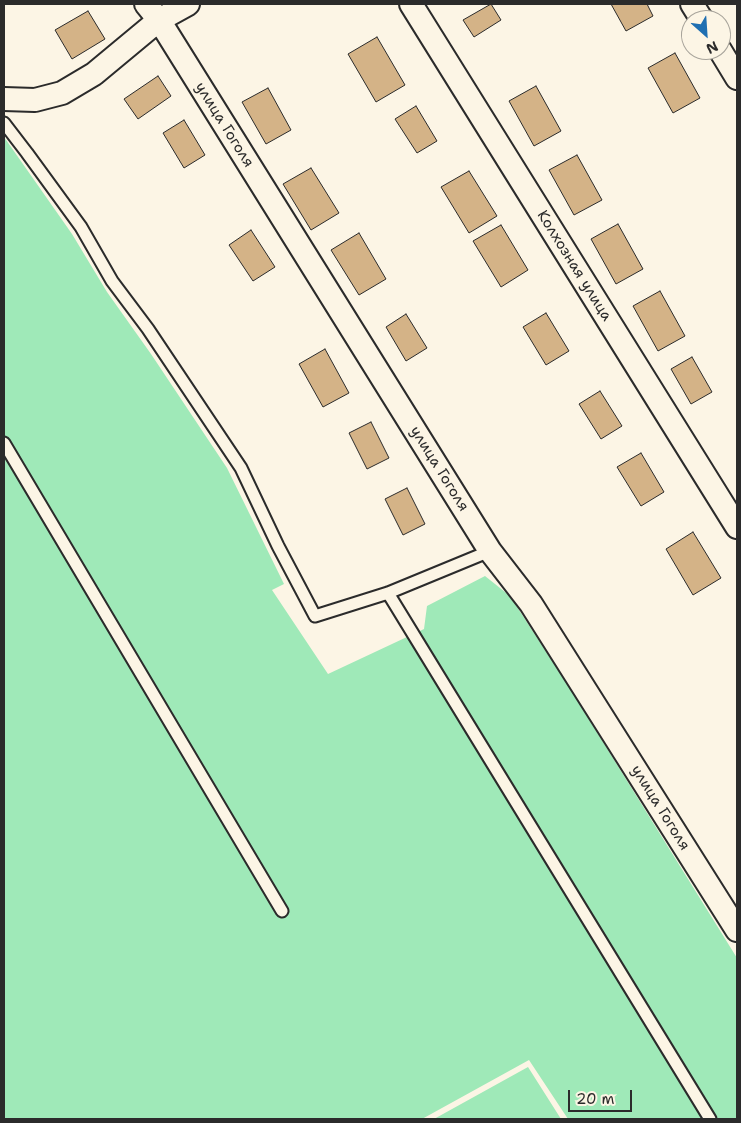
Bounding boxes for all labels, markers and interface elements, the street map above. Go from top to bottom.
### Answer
north arrow [681,10,731,60]
text: N [703,37,721,58]
street label: улица Гоголя [191,79,257,171]
street label: Колхозная улица [533,207,615,325]
street label: улица Гоголя [406,423,472,515]
street label: улица Гоголя [627,762,693,854]
scale bar [571,1080,635,1112]
text: 20 m [576,1089,615,1109]

